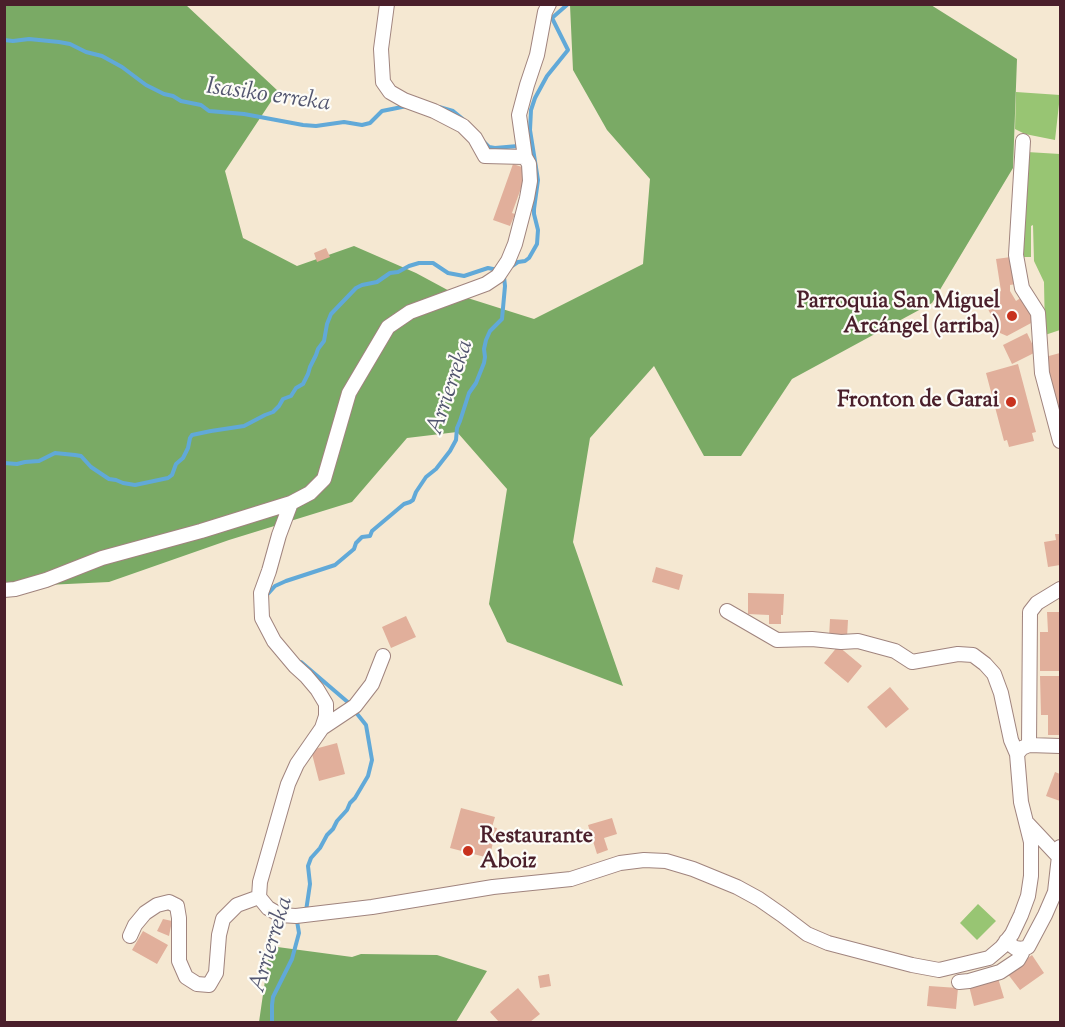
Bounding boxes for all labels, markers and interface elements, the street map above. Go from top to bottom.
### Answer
water label: Isasiko erreka [204,74,332,120]
place label: Parroquia San Miguel Arcángel (arriba) [797,290,1000,342]
marker: Parroquia San Miguel Arcángel (arriba) [1005,309,1019,323]
water label: Arrierreka [422,337,482,439]
place label: Fronton de Garai [837,389,999,415]
marker: Fronton de Garai [1004,395,1018,409]
place label: Restaurante Aboiz [480,825,593,876]
marker: Restaurante Aboiz [461,844,475,858]
water label: Arrierreka [245,894,301,996]

